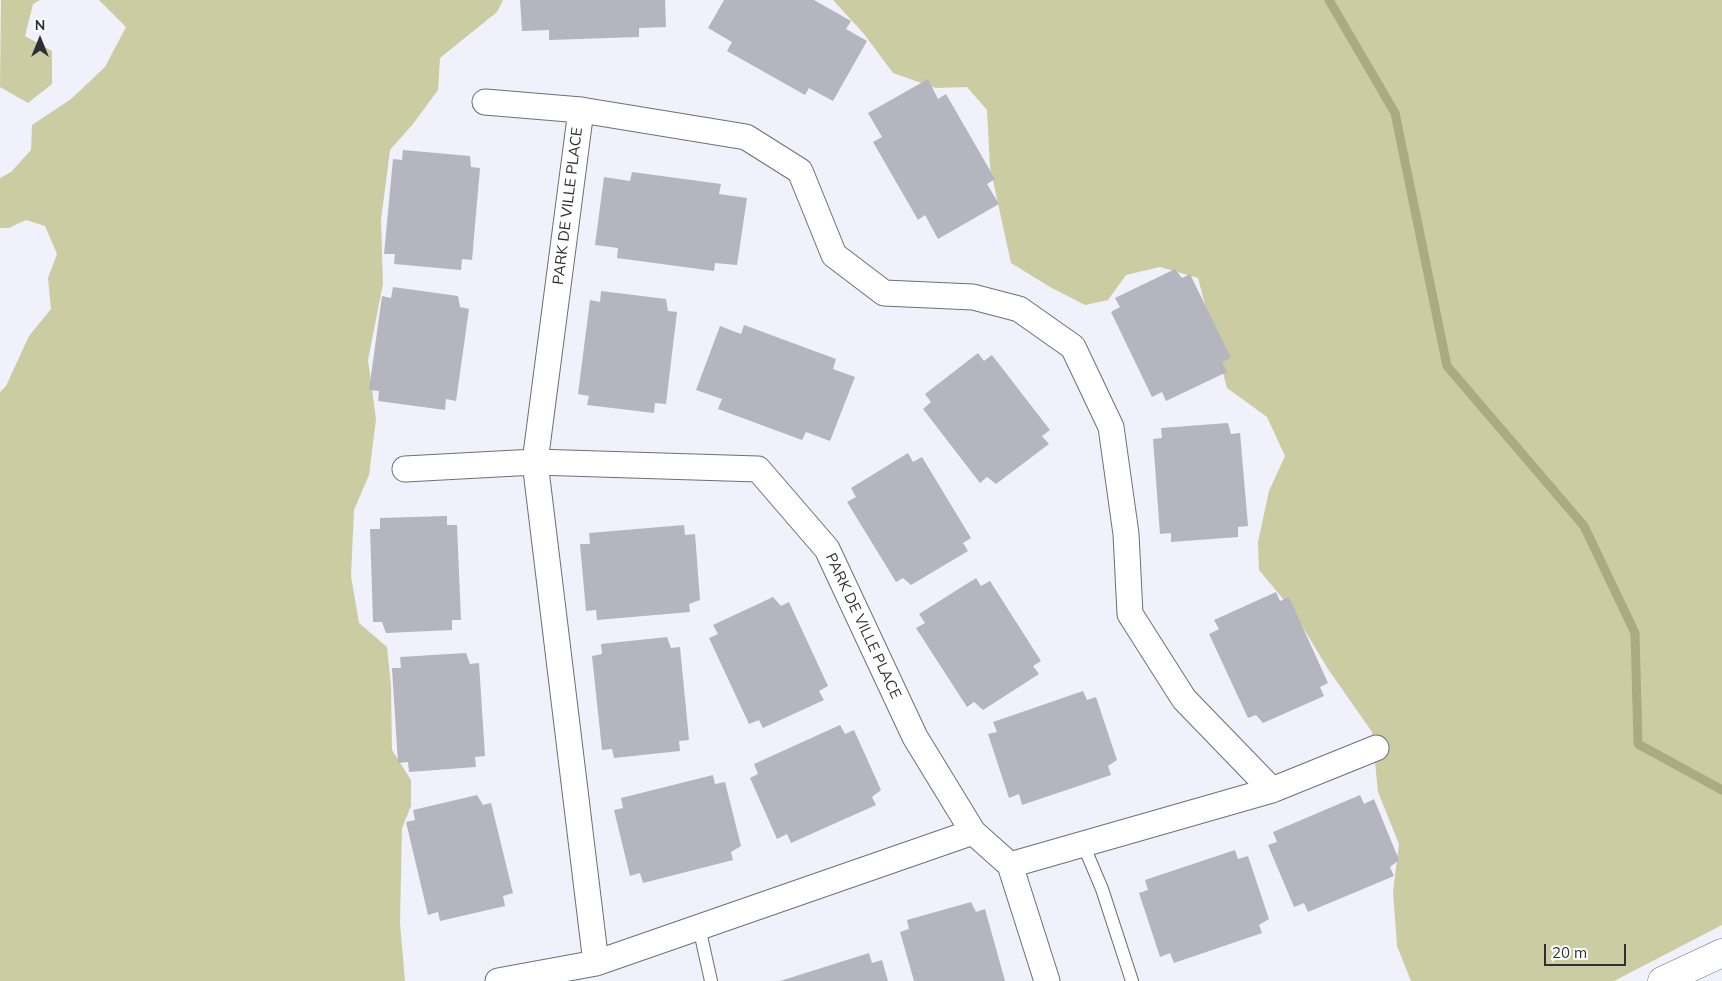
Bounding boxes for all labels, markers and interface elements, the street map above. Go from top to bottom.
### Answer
north arrow [15,15,65,65]
text: N [35,16,45,34]
street label: PARK DE VILLE PLACE [549,126,587,286]
street label: PARK DE VILLE PLACE [821,550,905,702]
scale bar [1547,934,1630,966]
text: 20 m [1552,943,1587,962]

